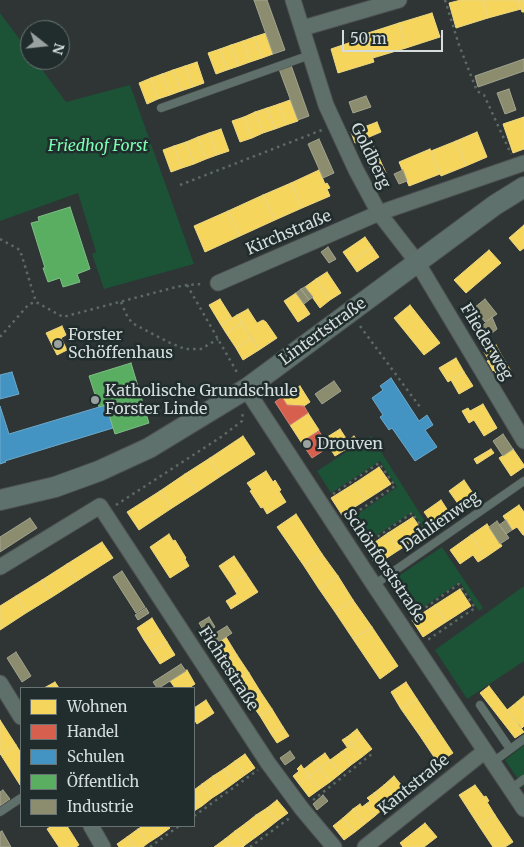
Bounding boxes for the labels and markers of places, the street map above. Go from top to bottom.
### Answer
place label: Forster Schöffenhaus [68,325,173,363]
marker: Forster Schöffenhaus [52,338,64,350]
place label: Katholische Grundschule Forster Linde [105,381,297,419]
marker: Katholische Grundschule Forster Linde [89,394,101,406]
place label: Drouven [317,434,383,454]
marker: Drouven [301,438,313,450]

